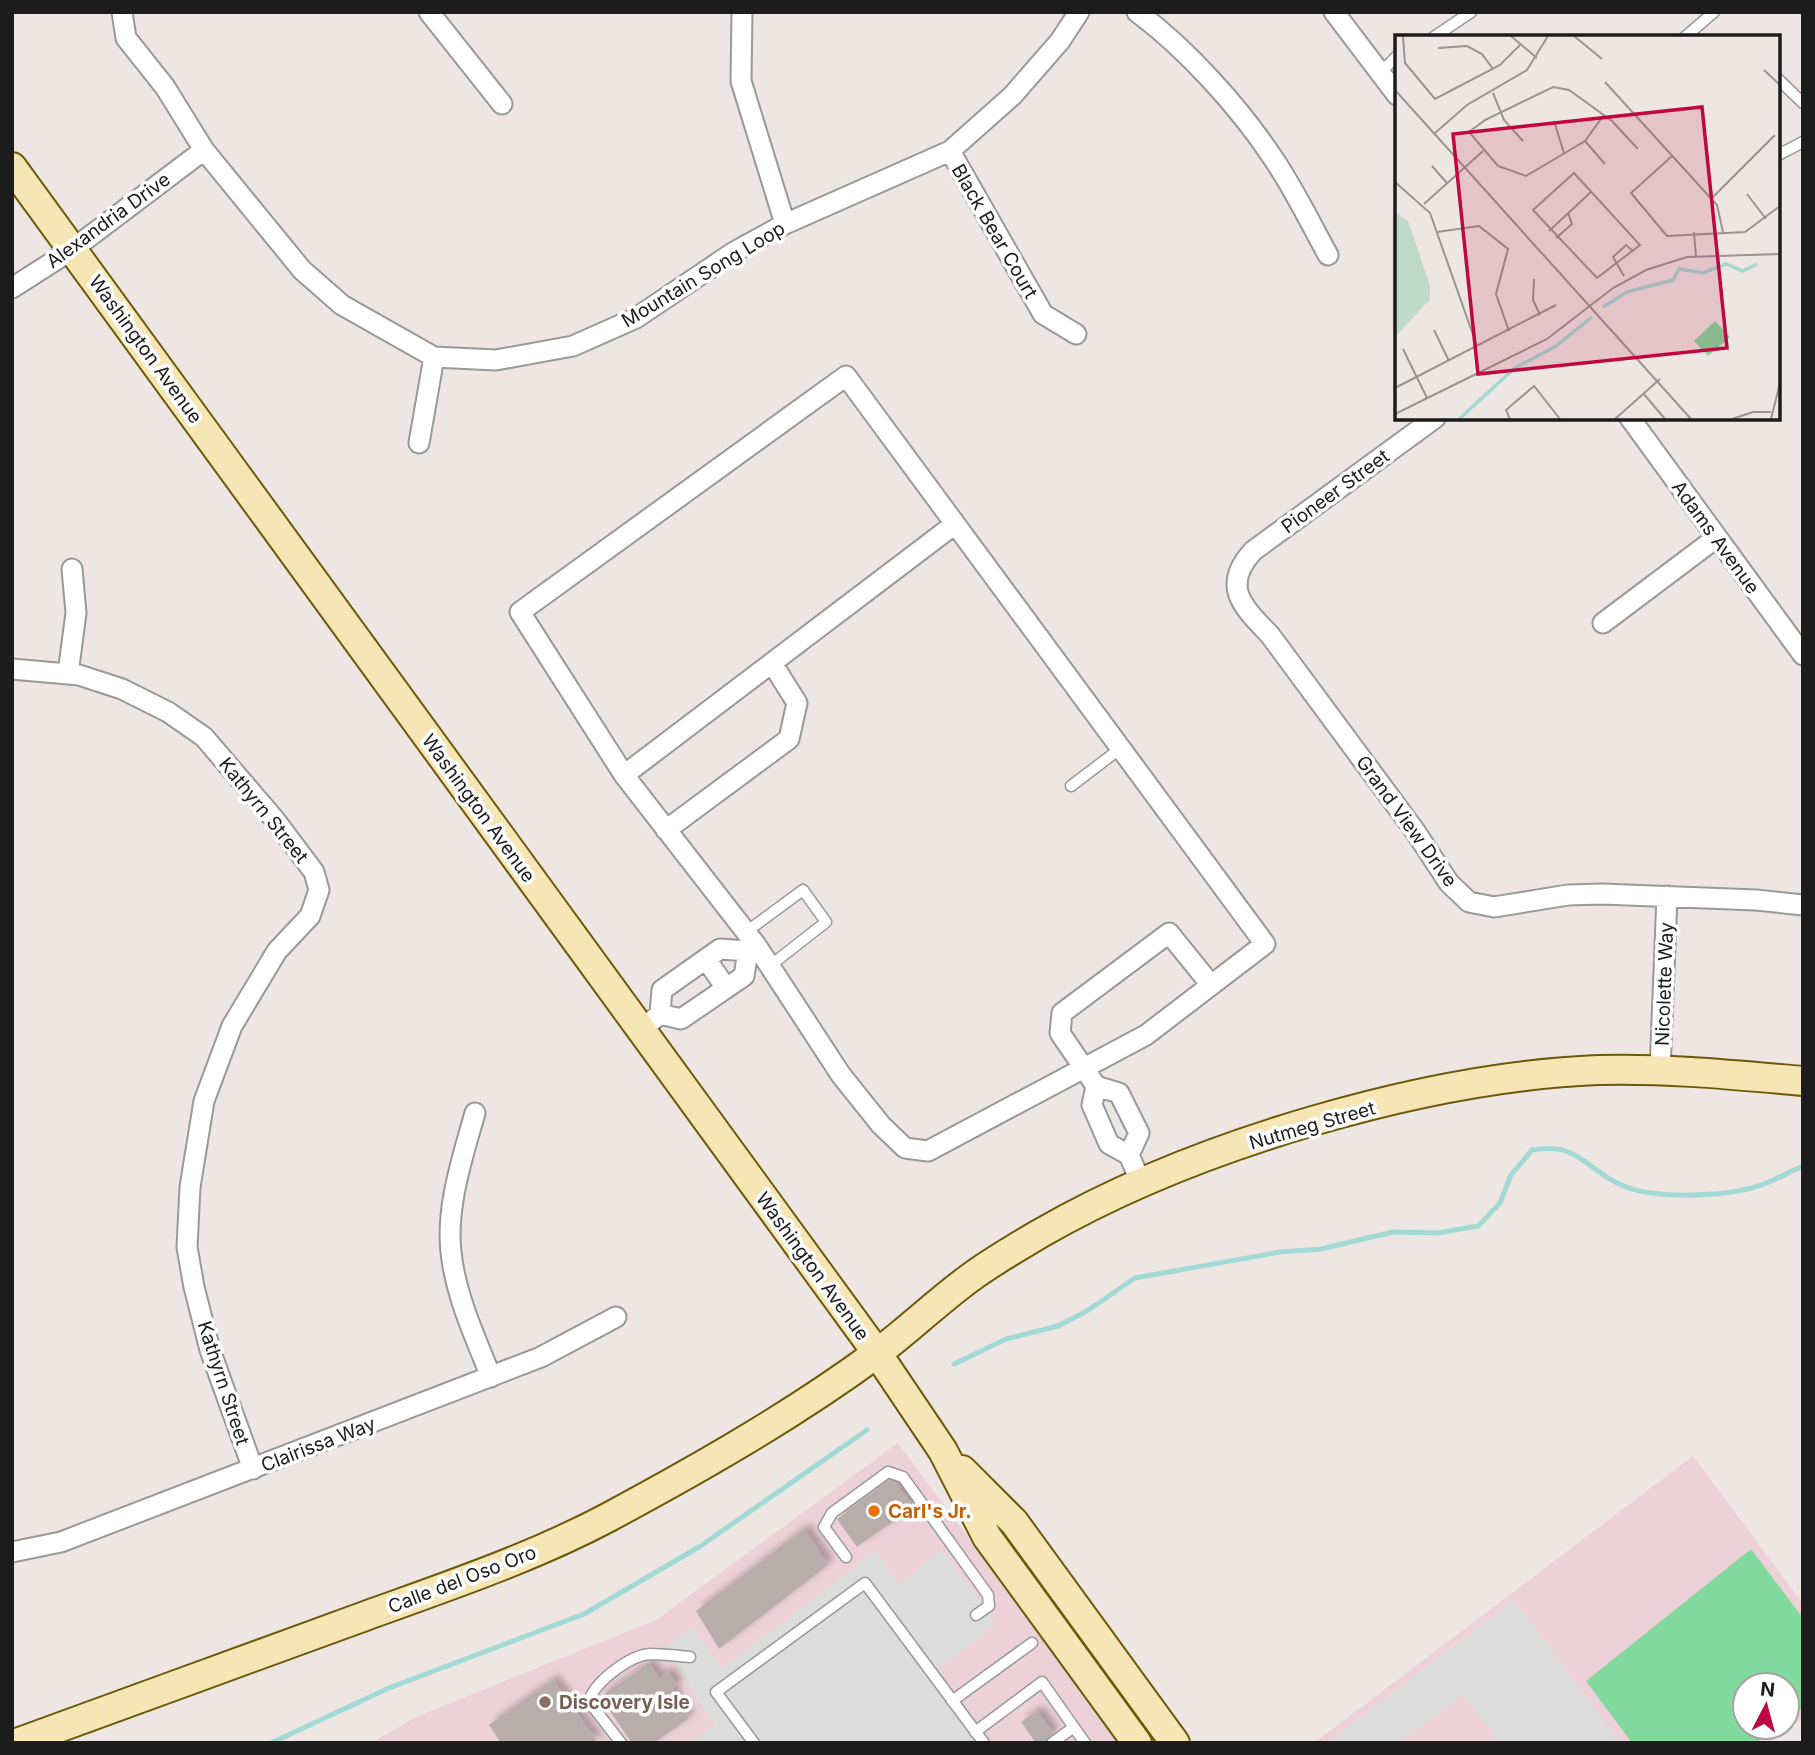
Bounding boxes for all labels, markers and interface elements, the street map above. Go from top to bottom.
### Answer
inset map [1395,35,1780,420]
street label: Black Bear Court [947,160,1042,303]
street label: Alexandria Drive [42,168,175,273]
street label: Mountain Song Loop [618,217,789,332]
street label: Washington Avenue [84,271,207,428]
street label: Pioneer Street [1277,445,1394,538]
street label: Adams Avenue [1667,476,1764,598]
street label: Washington Avenue [417,730,540,887]
street label: Grand View Drive [1351,751,1462,891]
street label: Kathyrn Street [214,753,313,868]
street label: Nicolette Way [1651,921,1678,1046]
street label: Nutmeg Street [1246,1096,1378,1154]
street label: Washington Avenue [751,1188,874,1345]
street label: Kathyrn Street [193,1318,254,1448]
street label: Clairissa Way [258,1412,379,1477]
place label: Carl's Jr. [888,1500,972,1523]
marker: Carl's Jr. [866,1503,882,1519]
street label: Calle del Oso Oro [385,1541,540,1618]
north arrow [1731,1671,1801,1741]
text: N [1759,1677,1776,1702]
place label: Discovery Isle [559,1691,690,1714]
marker: Discovery Isle [537,1694,553,1710]

